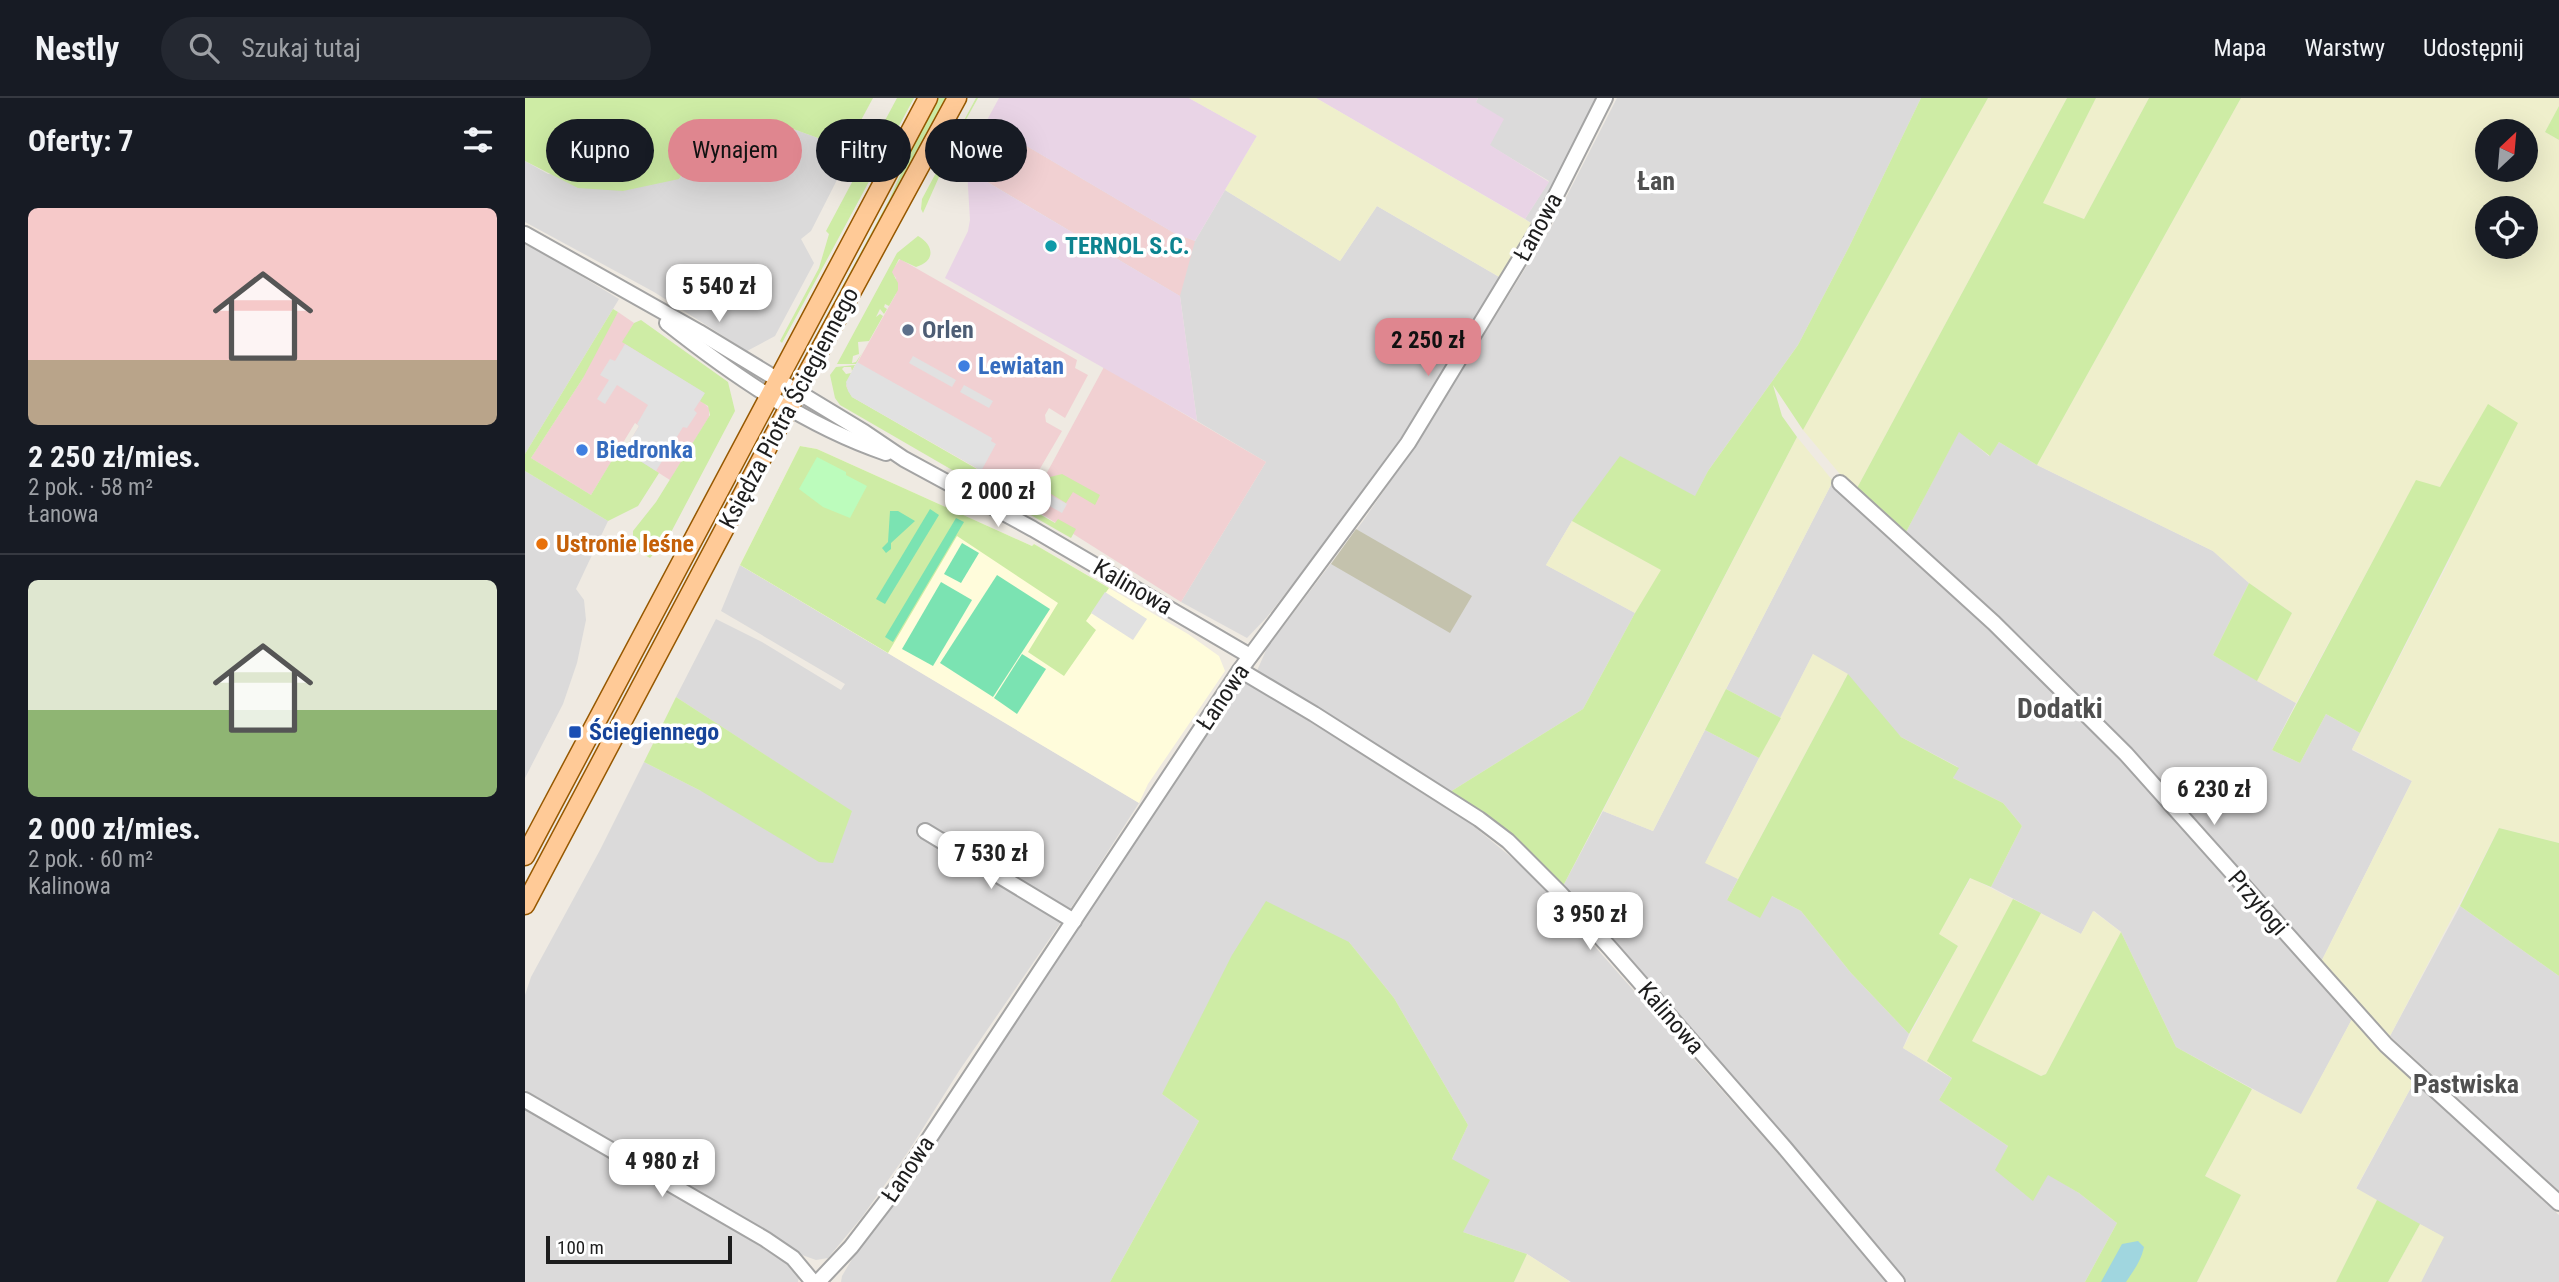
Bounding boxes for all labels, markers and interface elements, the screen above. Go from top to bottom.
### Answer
search box [161,17,651,80]
text: Nestly [35,29,119,68]
icon: search [185,29,223,67]
text: Szukaj tutaj [241,33,361,63]
text: Mapa [2214,34,2267,62]
text: Warstwy [2305,34,2385,62]
text: Udostępnij [2423,34,2524,62]
chip: Kupno [546,119,654,182]
chip: Wynajem [668,119,802,182]
chip: Filtry [816,119,911,182]
chip: Nowe [925,119,1027,182]
north arrow [2475,119,2537,182]
map controls [2475,119,2538,259]
icon: filters [459,121,497,159]
text: Oferty: 7 [28,123,133,158]
district label: Łan [1637,166,1675,196]
street label: Łanowa [1508,188,1568,266]
button: locate [2475,196,2538,259]
place label: TERNOL S.C. [1065,232,1190,260]
marker: TERNOL S.C. [1043,238,1059,254]
icon: home [200,253,326,379]
pin: 5 540 zł [647,264,791,324]
text: 5 540 zł [682,273,756,300]
street label: Księdza Piotra Ściegiennego [713,283,865,533]
place label: Orlen [922,316,974,344]
pin: 2 250 zł [1356,318,1500,378]
marker: Orlen [900,322,916,338]
text: 2 250 zł [1391,327,1465,354]
place label: Lewiatan [978,352,1064,380]
marker: Lewiatan [956,358,972,374]
place label: Biedronka [596,436,693,464]
text: 2 250 zł/mies. [28,439,201,474]
marker: Biedronka [574,442,590,458]
pin: 2 000 zł [926,470,1070,529]
text: 2 pok. · 58 m² [28,474,153,501]
text: 2 000 zł [961,478,1035,505]
text: Łanowa [28,501,99,528]
place label: Ustronie leśne [556,530,694,558]
marker: Ustronie leśne [534,536,550,552]
street label: Kalinowa [1089,553,1177,621]
icon: home [200,625,326,751]
street label: Łanowa [1191,659,1255,735]
district label: Dodatki [2017,692,2103,725]
place label: Ściegiennego [589,718,719,746]
marker: Ściegiennego [567,724,583,740]
pin: 6 230 zł [2142,768,2286,827]
text: 6 230 zł [2177,776,2251,803]
text: 2 000 zł/mies. [28,811,201,846]
pin: 7 530 zł [919,832,1063,891]
text: 7 530 zł [954,840,1028,867]
text: 2 pok. · 60 m² [28,846,153,873]
street label: Przyłogi [2222,865,2294,941]
text: Kalinowa [28,873,111,900]
pin: 3 950 zł [1518,892,1662,952]
text: 3 950 zł [1553,901,1627,928]
street label: Kalinowa [1632,976,1710,1060]
district label: Pastwiska [2413,1069,2519,1099]
street label: Łanowa [876,1131,940,1207]
pin: 4 980 zł [590,1140,734,1199]
text: 4 980 zł [625,1148,699,1175]
scale bar [546,1233,731,1265]
text: 100 m [557,1236,604,1259]

